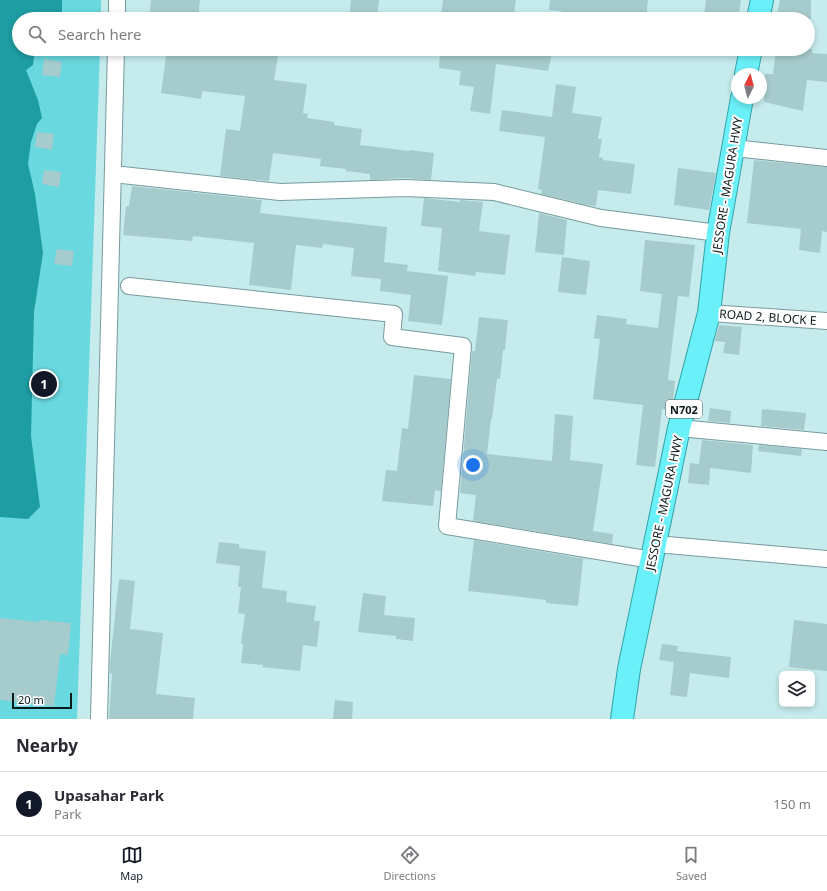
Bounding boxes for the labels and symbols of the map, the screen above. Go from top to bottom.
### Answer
north arrow [731,68,767,104]
street label: JESSORE - MAGURA HWY [708,115,746,255]
street label: ROAD 2, BLOCK E [719,305,817,329]
pin: 1 [31,369,57,399]
road number: N702 [666,400,702,418]
street label: JESSORE - MAGURA HWY [641,434,687,573]
your location [463,455,483,475]
scale bar [12,691,72,710]

